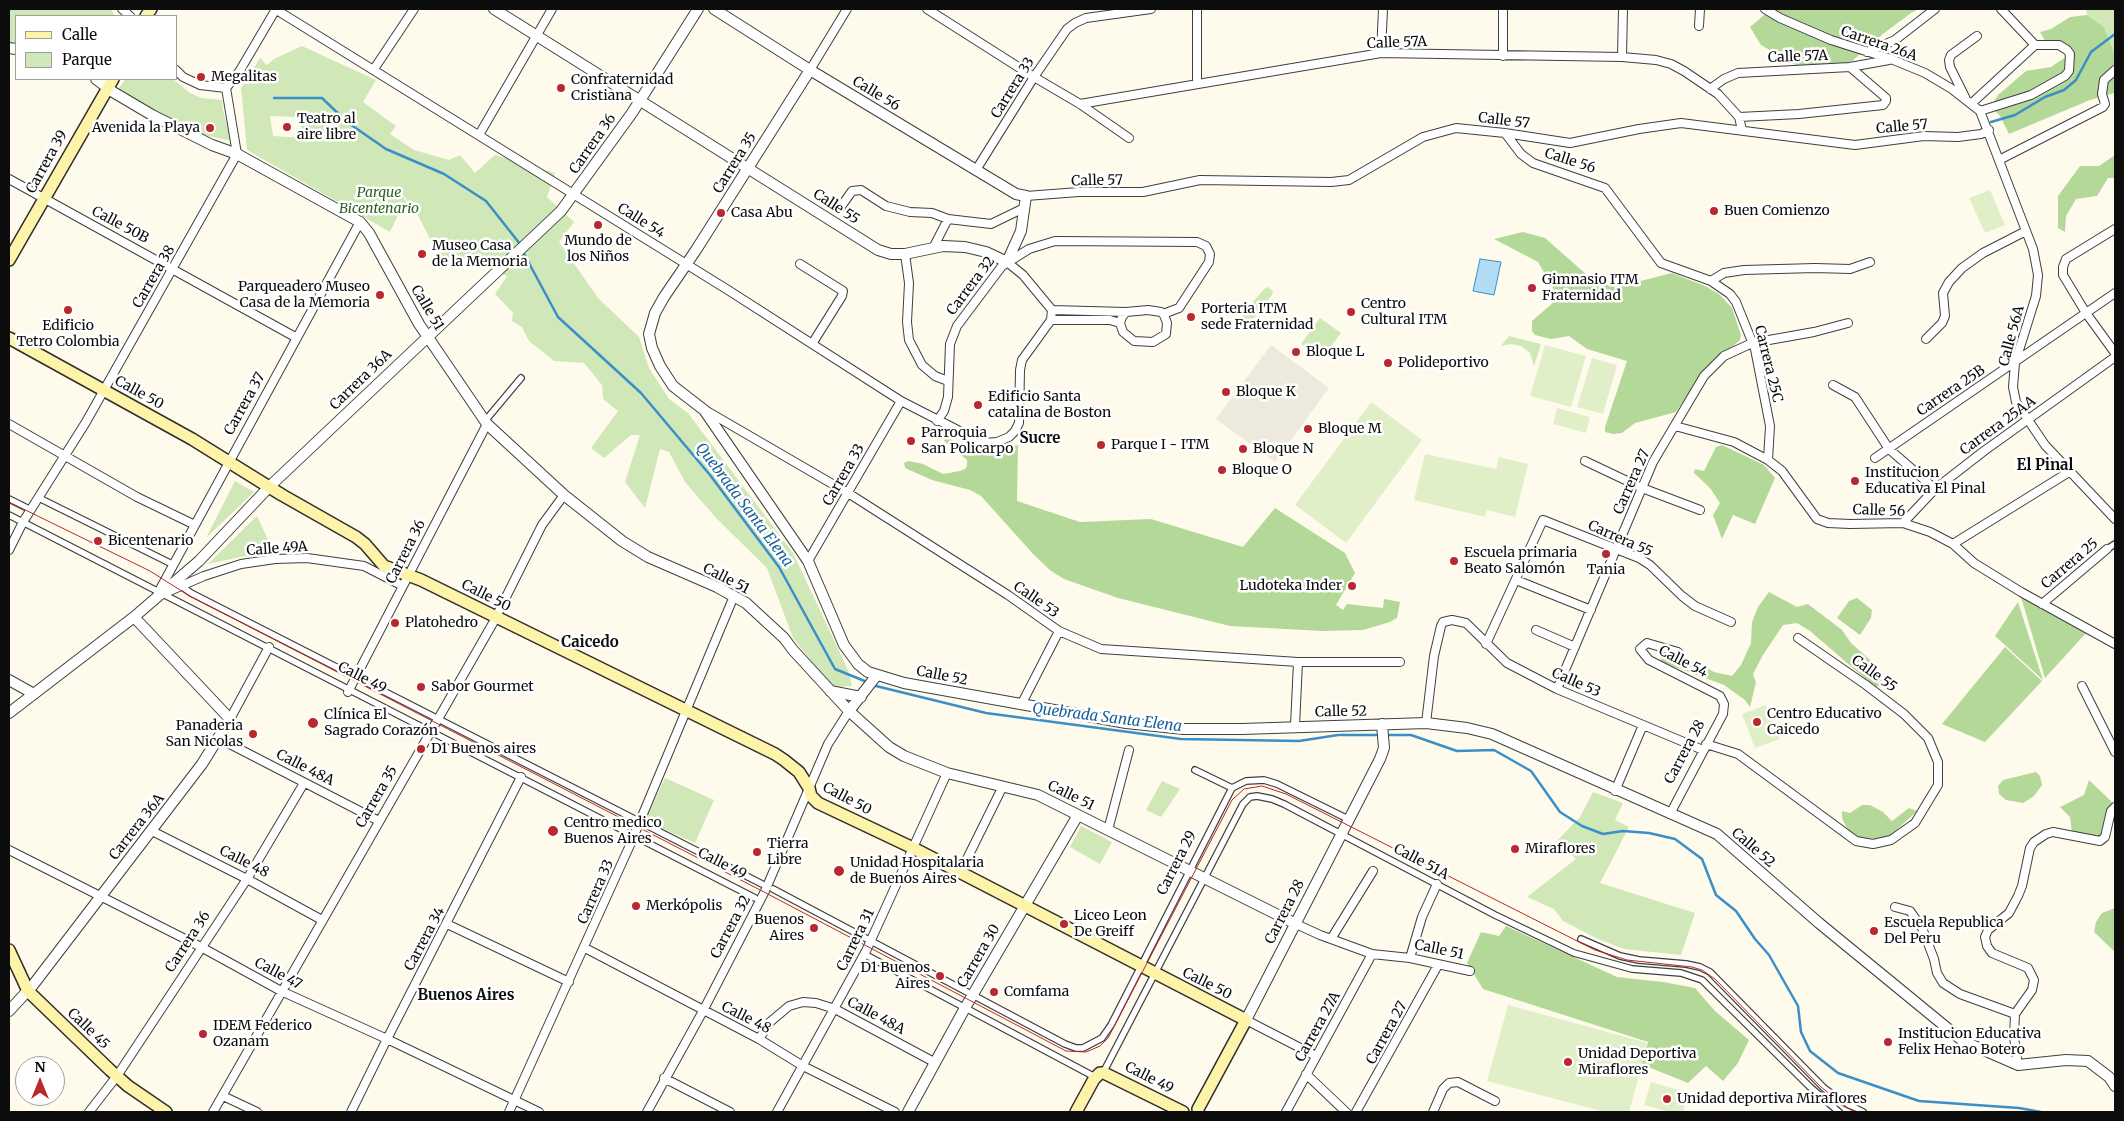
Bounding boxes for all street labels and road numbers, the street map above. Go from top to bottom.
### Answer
street label: Carrera 26A [1839,23,1919,65]
street label: Calle 57A [1367,34,1427,52]
street label: Calle 57A [1768,48,1828,66]
street label: Carrera 33 [988,54,1038,122]
street label: Calle 56 [849,73,903,115]
street label: Calle 57 [1477,110,1531,132]
street label: Carrera 36 [566,111,620,177]
street label: Calle 57 [1876,116,1928,138]
street label: Carrera 39 [23,128,71,196]
street label: Carrera 35 [710,129,760,197]
street label: Calle 56 [1542,145,1598,177]
street label: Calle 57 [1071,172,1123,190]
street label: Calle 55 [810,186,862,228]
street label: Calle 54 [614,200,668,242]
street label: Calle 50B [89,203,151,247]
street label: Carrera 38 [129,243,179,311]
street label: Carrera 32 [943,253,999,319]
street label: Calle 51 [407,282,447,334]
street label: Calle 56A [1996,304,2028,368]
street label: Carrera 25C [1750,324,1786,404]
street label: Carrera 36A [327,346,395,414]
street label: Carrera 25B [1914,362,1988,420]
street label: Carrera 37 [221,370,269,438]
street label: Calle 50 [112,373,166,413]
street label: Carrera 25AA [1957,393,2039,459]
street label: Carrera 33 [820,441,868,509]
street label: Carrera 27 [1610,447,1654,517]
street label: Calle 56 [1852,502,1906,520]
street label: Carrera 36 [383,517,429,587]
street label: Carrera 55 [1585,517,1655,561]
street label: Carrera 25 [2038,535,2102,593]
street label: Calle 49A [246,538,308,560]
street label: Calle 51 [700,560,752,598]
street label: Calle 50 [459,576,513,616]
street label: Calle 53 [1010,578,1062,622]
street label: Calle 54 [1656,643,1710,681]
street label: Calle 55 [1848,652,1900,696]
street label: Calle 49 [335,659,389,697]
street label: Calle 52 [915,663,969,689]
street label: Calle 53 [1549,665,1603,701]
street label: Calle 52 [1315,703,1367,721]
street label: Carrera 28 [1661,717,1709,787]
street label: Calle 48A [273,746,337,790]
street label: Carrera 35 [353,763,401,831]
street label: Calle 51 [1045,778,1097,814]
street label: Calle 50 [820,779,874,819]
street label: Carrera 36A [106,791,168,863]
street label: Calle 52 [1728,825,1778,871]
street label: Carrera 29 [1154,828,1200,898]
street label: Calle 51A [1391,840,1451,884]
street label: Calle 48 [217,842,271,882]
street label: Calle 49 [695,845,749,883]
street label: Carrera 33 [574,857,618,927]
street label: Carrera 28 [1262,877,1308,947]
street label: Carrera 32 [707,892,755,962]
street label: Carrera 34 [401,904,449,974]
street label: Carrera 31 [834,906,878,974]
street label: Carrera 36 [162,908,214,976]
street label: Carrera 30 [954,921,1004,991]
street label: Calle 51 [1413,937,1465,963]
street label: Calle 47 [251,955,305,993]
street label: Calle 50 [1180,964,1234,1004]
street label: Carrera 27A [1292,989,1344,1065]
street label: Calle 48A [844,994,908,1038]
street label: Calle 48 [719,998,773,1038]
street label: Carrera 27 [1363,999,1411,1067]
street label: Calle 45 [64,1005,112,1053]
street label: Calle 49 [1122,1059,1176,1097]

